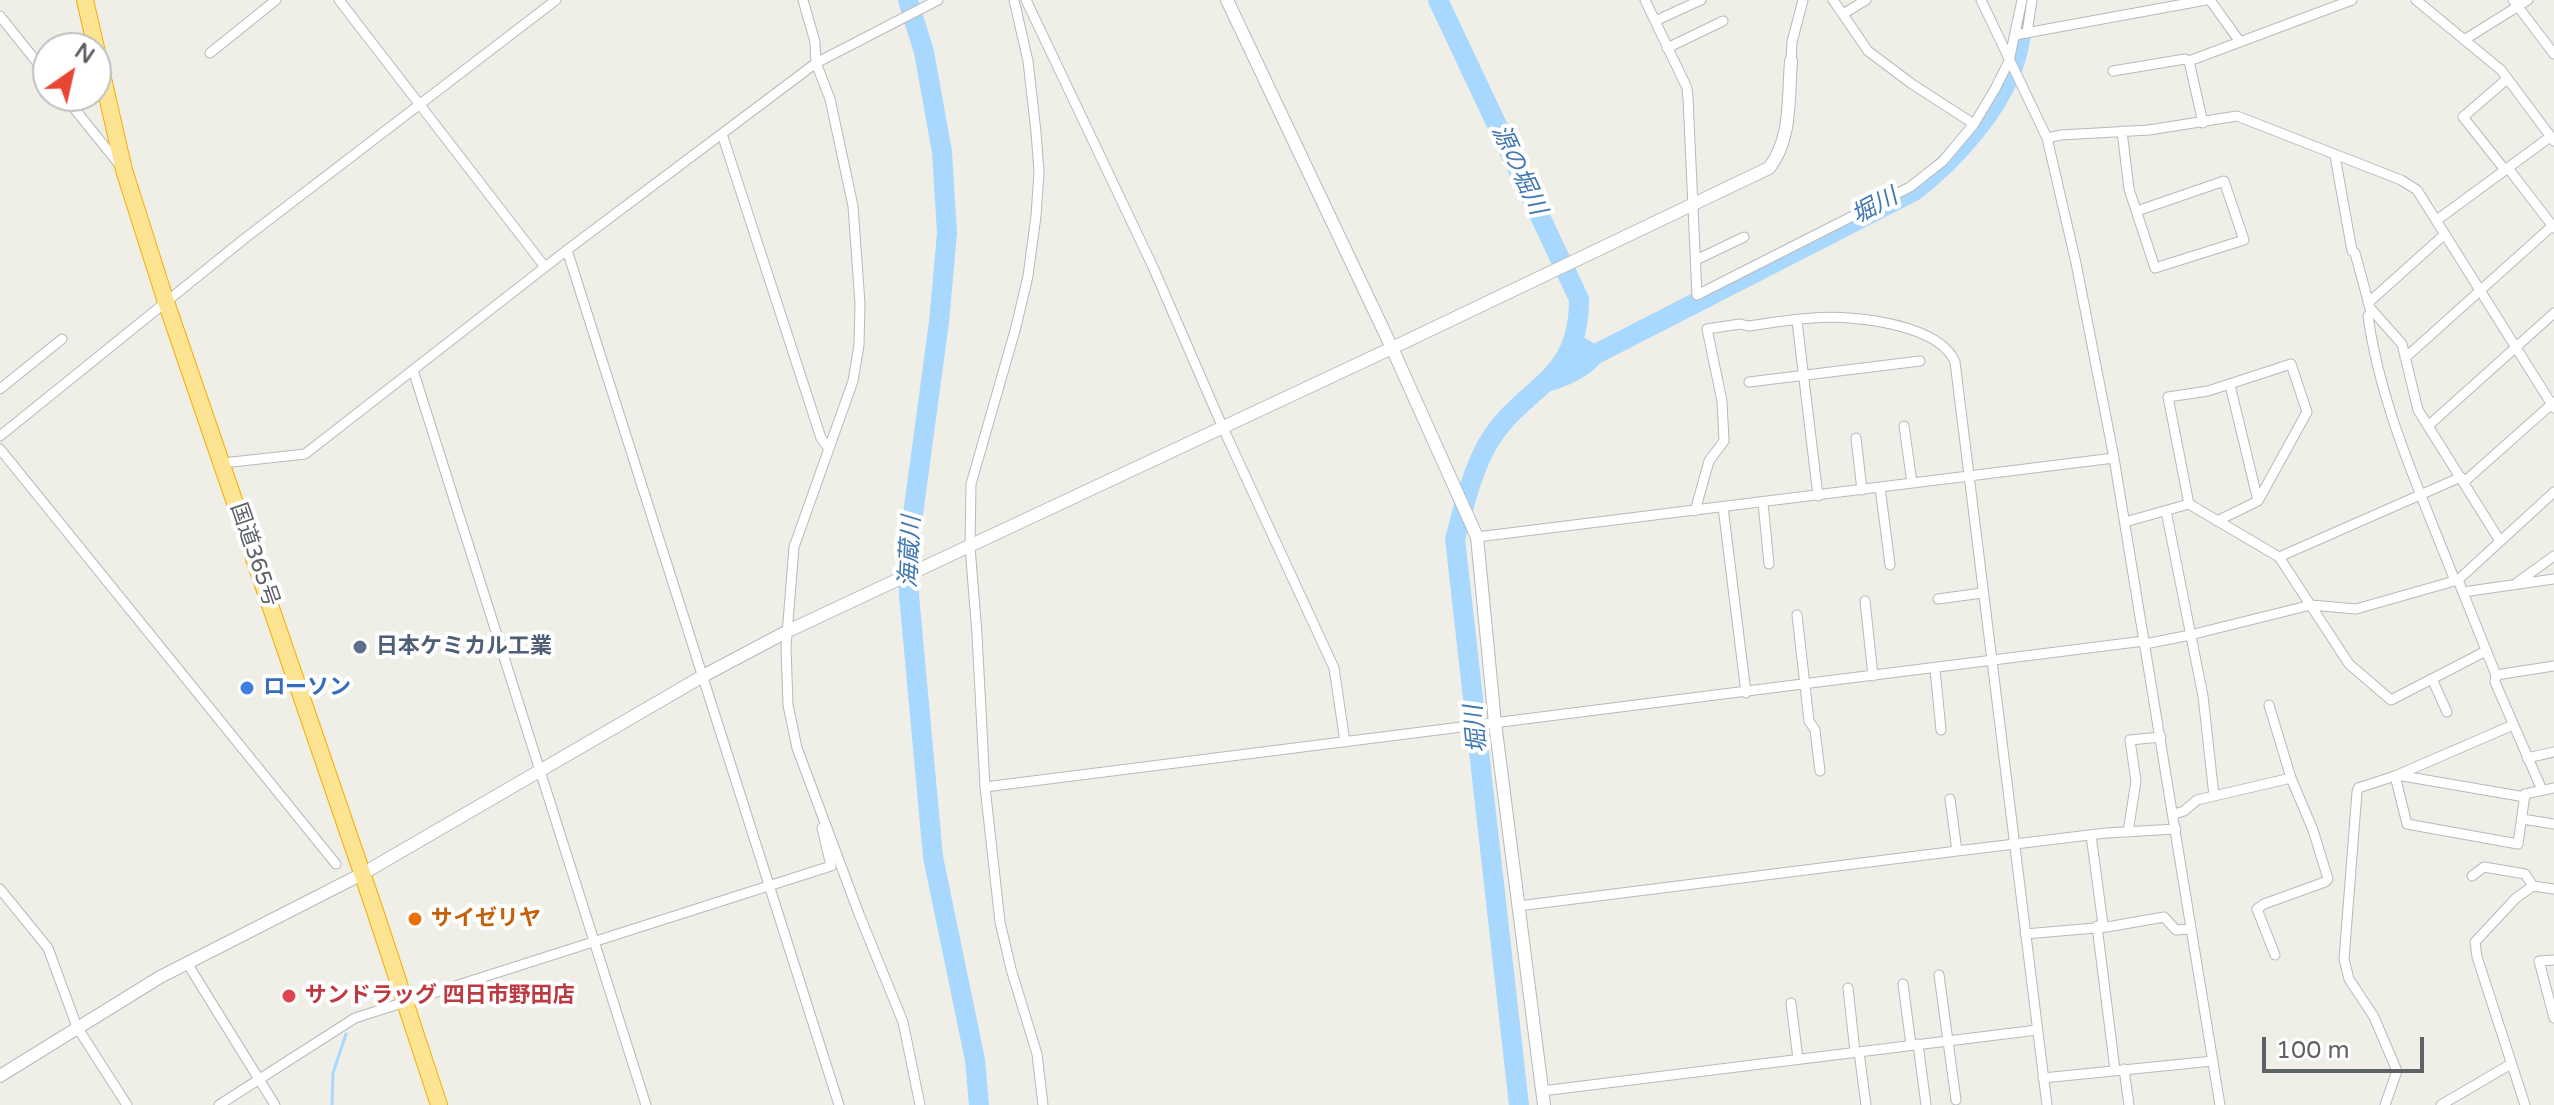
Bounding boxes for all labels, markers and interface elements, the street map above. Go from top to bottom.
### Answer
north arrow [32,32,112,112]
text: N [70,38,99,69]
water label: 源の堀川 [1485,120,1551,220]
water label: 堀川 [1847,183,1903,231]
street label: 国道365号 [224,500,284,610]
water label: 海蔵川 [895,515,927,589]
place label: 日本ケミカル工業 [376,634,552,660]
marker: 日本ケミカル工業 [351,638,369,656]
place label: ローソン [263,675,351,701]
marker: ローソン [238,679,256,697]
water label: 堀川 [1460,704,1494,754]
place label: サイゼリヤ [431,906,541,932]
marker: サイゼリヤ [406,910,424,928]
place label: サンドラッグ 四日市野田店 [305,983,575,1009]
marker: サンドラッグ 四日市野田店 [280,987,298,1005]
scale bar [2266,1021,2428,1071]
text: 100 m [2276,1036,2350,1065]

